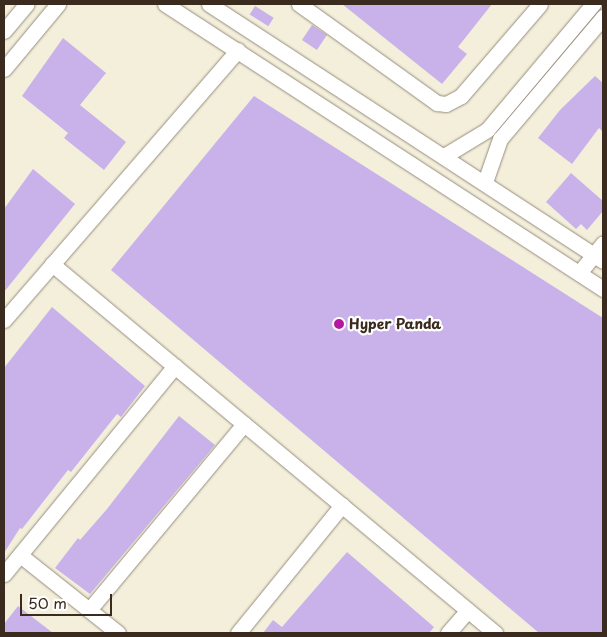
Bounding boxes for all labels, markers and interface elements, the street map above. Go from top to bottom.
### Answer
place label: Hyper Panda [349,316,441,332]
marker: Hyper Panda [333,318,345,330]
scale bar [22,584,115,616]
text: 50 m [28,591,67,614]

